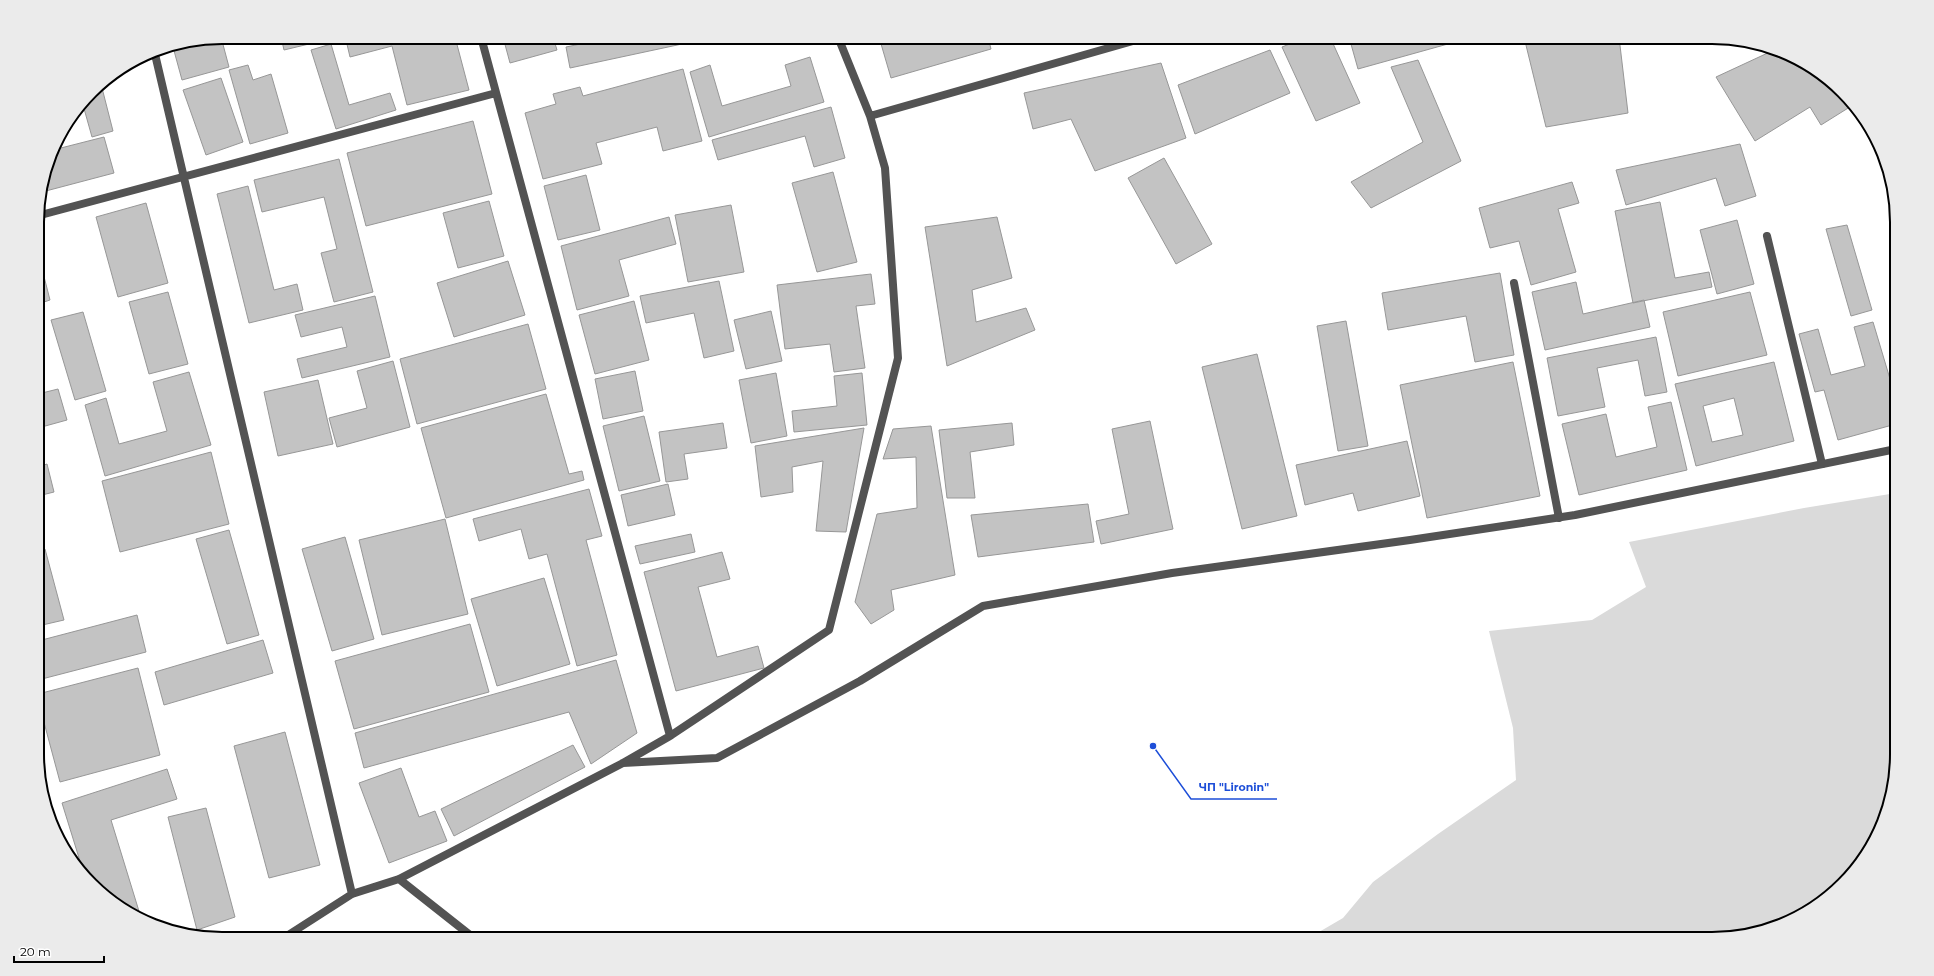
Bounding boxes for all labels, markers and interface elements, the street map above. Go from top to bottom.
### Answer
callout: ЧП "Lironin" [1191,776,1277,799]
text: ЧП "Lironin" [1199,780,1269,794]
scale bar [14,938,104,964]
text: 20 m [20,944,51,959]

